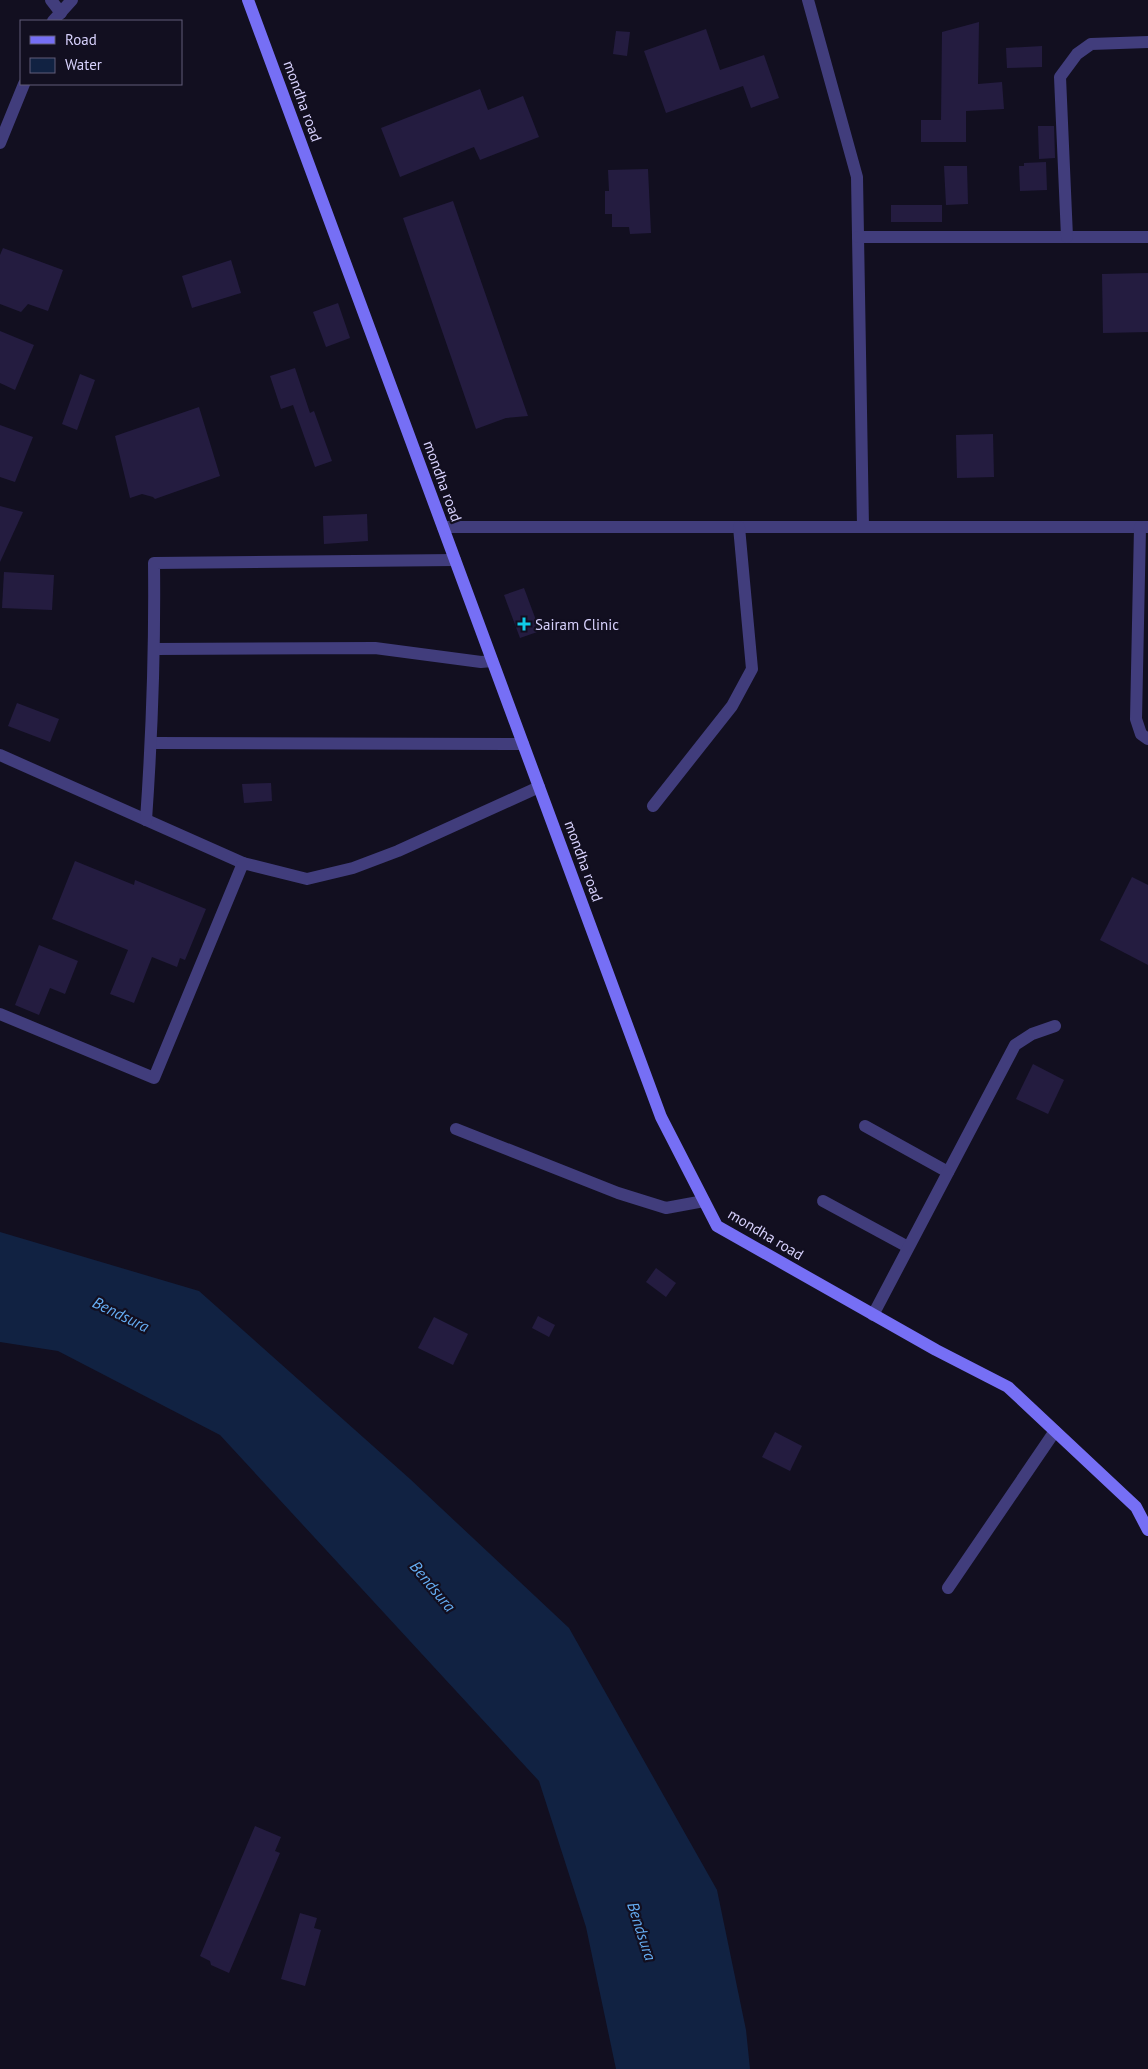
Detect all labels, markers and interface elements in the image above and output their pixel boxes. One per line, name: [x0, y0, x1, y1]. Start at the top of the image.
legend: [20, 20, 182, 85]
text: Road: [65, 30, 97, 49]
text: Water: [65, 55, 102, 74]
street label: mondha road: [280, 58, 326, 144]
street label: mondha road: [420, 438, 466, 524]
place label: Sairam Clinic: [535, 615, 619, 634]
marker: Sairam Clinic: [517, 617, 531, 631]
street label: mondha road: [561, 818, 607, 904]
street label: mondha road: [725, 1204, 807, 1264]
water label: Bendsura: [89, 1292, 153, 1336]
water label: Bendsura: [406, 1556, 460, 1616]
water label: Bendsura: [623, 1899, 661, 1963]

